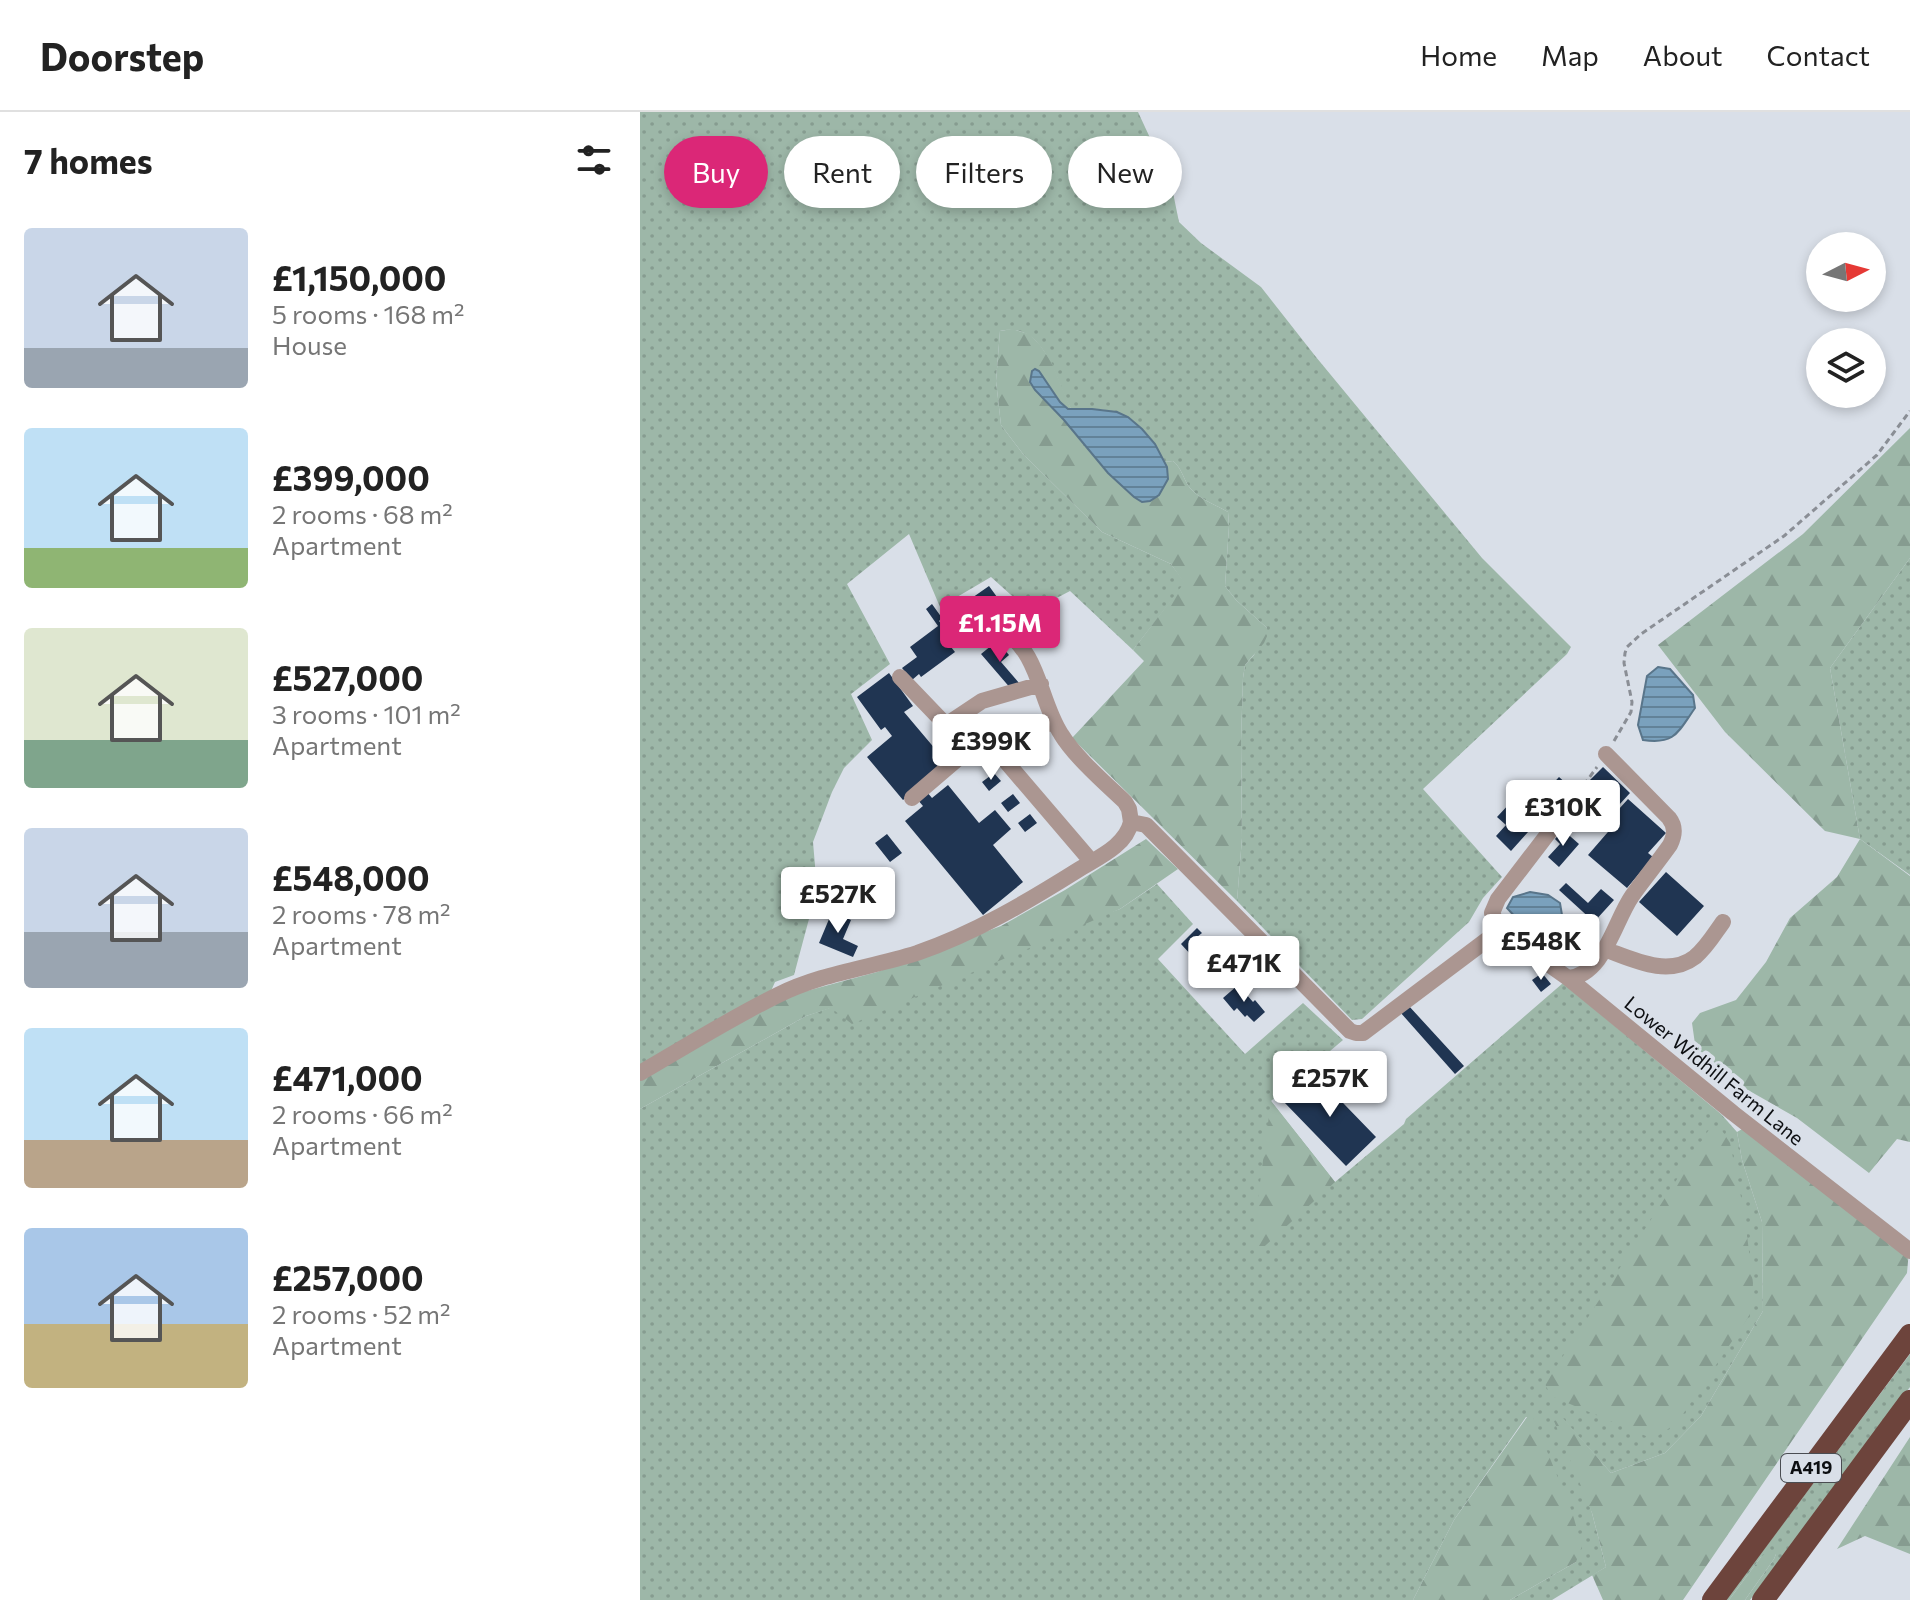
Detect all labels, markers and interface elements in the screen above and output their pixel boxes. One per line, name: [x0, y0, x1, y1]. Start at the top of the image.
text: Doorstep: [40, 32, 204, 79]
text: Home: [1420, 38, 1497, 72]
text: Map: [1541, 38, 1599, 72]
text: About: [1643, 38, 1723, 72]
text: Contact: [1767, 38, 1870, 72]
chip: Buy: [664, 136, 768, 208]
chip: Rent: [784, 136, 900, 208]
chip: Filters: [916, 136, 1052, 208]
chip: New: [1068, 136, 1182, 208]
icon: filters: [572, 138, 616, 182]
text: 7 homes: [24, 139, 153, 181]
north arrow: [1806, 232, 1886, 312]
map controls: [1806, 232, 1886, 408]
text: £1,150,000: [272, 256, 446, 298]
icon: home: [88, 260, 184, 356]
text: 5 rooms · 168 m²: [272, 298, 464, 329]
button: layers: [1806, 328, 1886, 408]
text: House: [272, 329, 347, 360]
text: £399,000: [272, 456, 430, 498]
icon: home: [88, 460, 184, 556]
text: 2 rooms · 68 m²: [272, 498, 453, 529]
text: Apartment: [272, 529, 402, 560]
pin: £1.15M: [935, 596, 1065, 664]
text: £1.15M: [958, 606, 1042, 637]
text: £527,000: [272, 656, 423, 698]
icon: home: [88, 660, 184, 756]
text: 3 rooms · 101 m²: [272, 698, 461, 729]
pin: £399K: [935, 714, 1047, 782]
text: £399K: [950, 724, 1032, 755]
text: Apartment: [272, 729, 402, 760]
pin: £310K: [1507, 780, 1619, 848]
text: £310K: [1524, 790, 1602, 821]
text: £548,000: [272, 856, 430, 898]
icon: home: [88, 860, 184, 956]
pin: £527K: [782, 867, 894, 935]
text: £527K: [799, 877, 877, 908]
text: 2 rooms · 78 m²: [272, 898, 451, 929]
pin: £548K: [1485, 914, 1597, 982]
text: £548K: [1500, 924, 1582, 955]
text: Apartment: [272, 929, 402, 960]
pin: £471K: [1188, 936, 1300, 1004]
text: £471K: [1206, 946, 1282, 977]
street label: Lower Widhill Farm Lane: [1620, 991, 1809, 1150]
pin: £257K: [1274, 1051, 1386, 1119]
text: £471,000: [272, 1056, 423, 1098]
icon: home: [88, 1060, 184, 1156]
text: £257K: [1291, 1061, 1369, 1092]
text: 2 rooms · 66 m²: [272, 1098, 453, 1129]
text: Apartment: [272, 1129, 402, 1160]
text: £257,000: [272, 1256, 424, 1298]
icon: home: [88, 1260, 184, 1356]
text: 2 rooms · 52 m²: [272, 1298, 450, 1329]
text: Apartment: [272, 1329, 402, 1360]
road number: A419: [1781, 1454, 1841, 1482]

